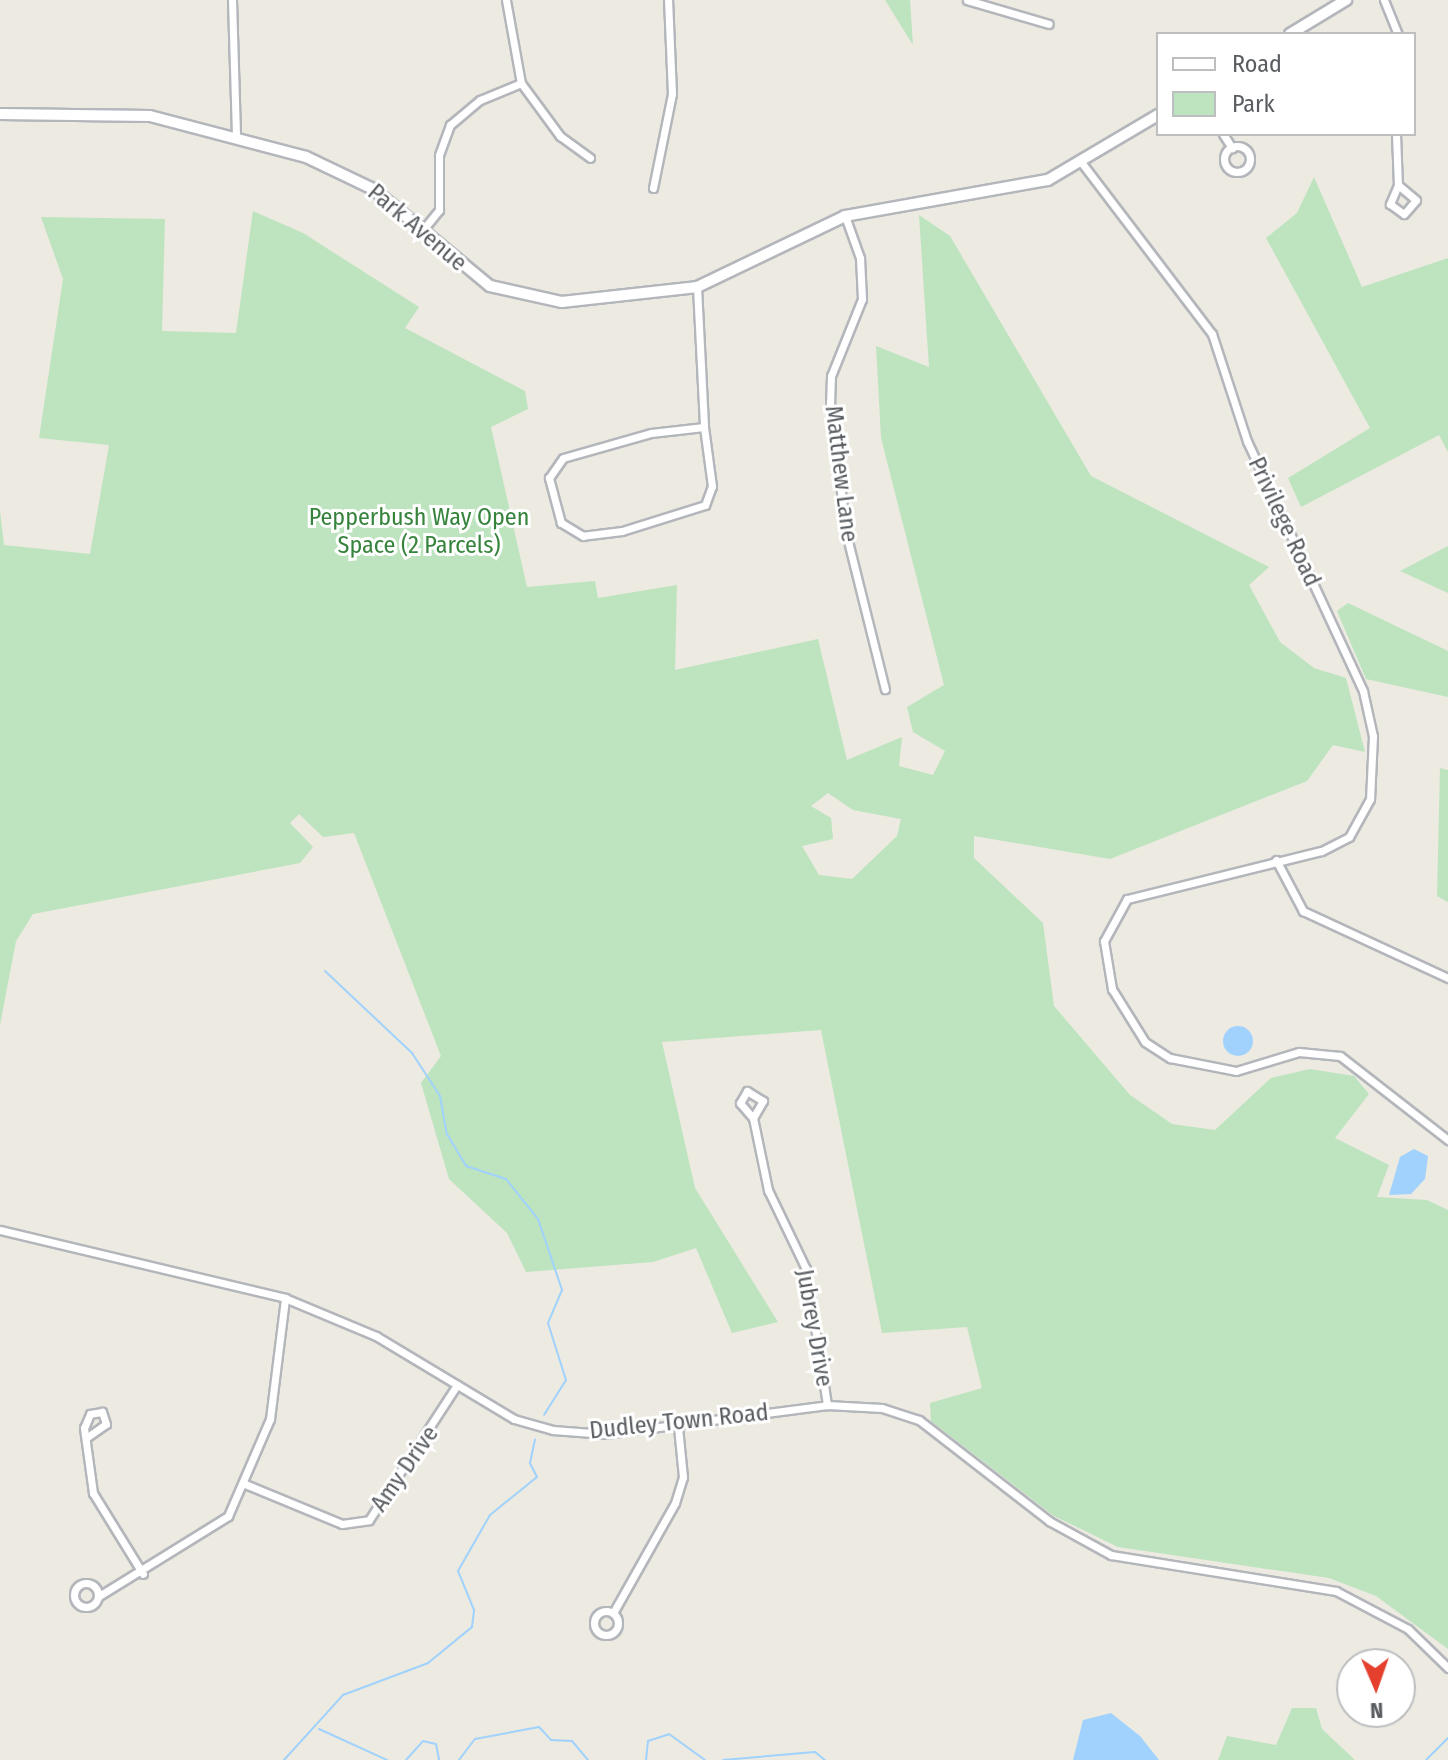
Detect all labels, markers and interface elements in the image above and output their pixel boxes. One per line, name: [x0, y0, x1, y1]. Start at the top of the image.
legend: [1156, 32, 1416, 136]
text: Road: [1232, 50, 1282, 78]
text: Park: [1232, 90, 1275, 118]
street label: Park Avenue: [362, 178, 472, 278]
street label: Matthew Lane: [818, 404, 864, 544]
street label: Privilege Road: [1241, 453, 1327, 591]
park label: Pepperbush Way Open Space (2 Parcels): [309, 504, 529, 560]
street label: Jubrey Drive: [790, 1267, 838, 1389]
street label: Dudley Town Road: [588, 1398, 770, 1446]
street label: Amy Drive: [365, 1421, 445, 1517]
north arrow: [1336, 1648, 1416, 1728]
text: N: [1370, 1697, 1384, 1724]

